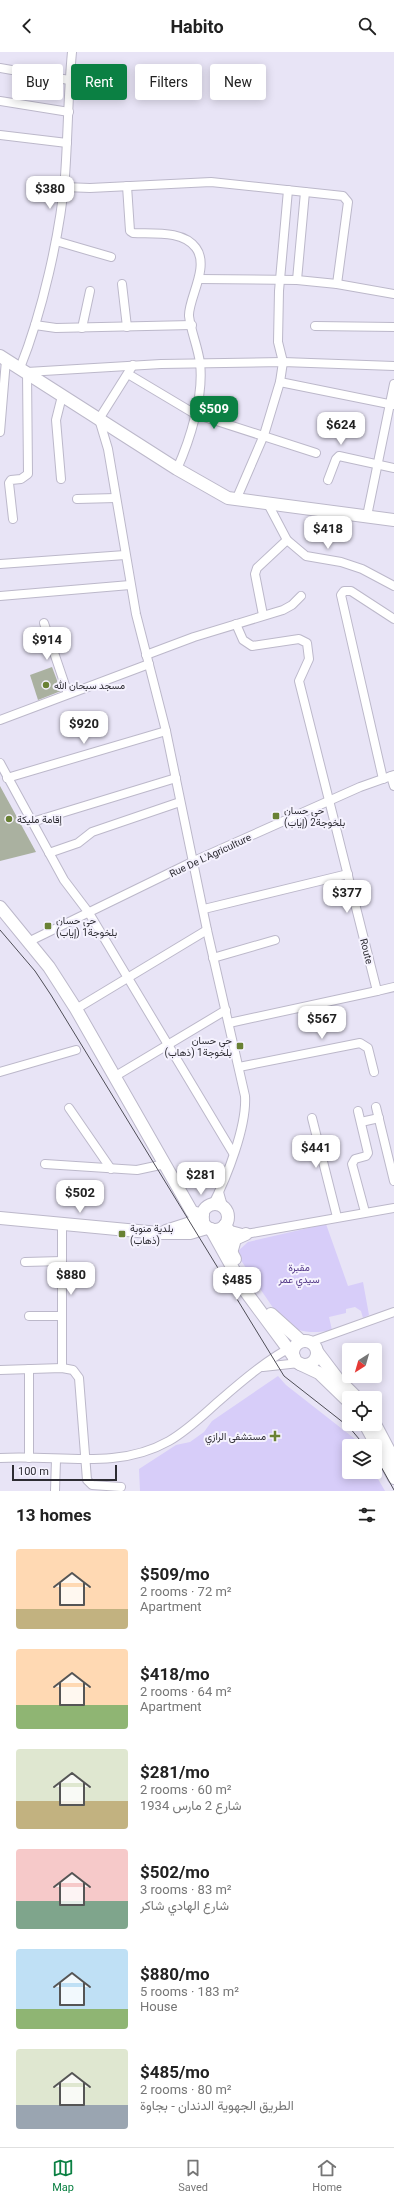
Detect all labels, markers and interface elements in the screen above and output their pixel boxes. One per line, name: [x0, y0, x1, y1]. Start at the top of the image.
icon: back: [16, 15, 38, 37]
icon: search: [356, 15, 378, 37]
text: Habito: [170, 16, 224, 37]
chip: Buy: [12, 64, 63, 100]
chip: Rent: [71, 64, 127, 100]
chip: Filters: [135, 64, 202, 100]
chip: New: [210, 64, 266, 100]
pin: $380: [26, 176, 74, 210]
text: $380: [35, 181, 65, 196]
pin: $509: [190, 396, 238, 430]
text: $509: [199, 401, 229, 416]
pin: $624: [317, 412, 365, 446]
text: $624: [326, 417, 356, 432]
pin: $418: [304, 516, 352, 550]
text: $418: [313, 521, 343, 536]
pin: $914: [23, 627, 71, 661]
text: $914: [32, 632, 62, 647]
marker: مسجد سبحان الله: [41, 680, 51, 690]
place label: مسجد سبحان الله: [54, 680, 125, 692]
pin: $920: [60, 711, 108, 745]
text: $920: [69, 716, 99, 731]
place label: حي حسان بلخوجة2 (إياب): [284, 805, 345, 829]
marker: حي حسان بلخوجة2 (إياب): [271, 811, 281, 821]
marker: إقامة مليكة: [4, 814, 14, 824]
place label: إقامة مليكة: [17, 814, 63, 826]
street label: Rue De L'Agriculture: [168, 832, 253, 879]
pin: $377: [323, 880, 371, 914]
text: $377: [332, 885, 362, 900]
place label: حي حسان بلخوجة1 (إياب): [56, 915, 117, 939]
marker: حي حسان بلخوجة1 (إياب): [43, 921, 53, 931]
street label: Route: [358, 937, 375, 965]
pin: $567: [298, 1006, 346, 1040]
text: $567: [307, 1011, 337, 1026]
place label: حي حسان بلخوجة1 (ذهاب): [165, 1035, 232, 1059]
marker: حي حسان بلخوجة1 (ذهاب): [235, 1041, 245, 1051]
pin: $441: [292, 1135, 340, 1169]
text: $441: [301, 1140, 331, 1155]
pin: $281: [177, 1162, 225, 1196]
text: $281: [186, 1167, 216, 1182]
pin: $502: [56, 1180, 104, 1214]
text: $502: [65, 1185, 95, 1200]
place label: بلدية منوبة (ذهاب): [130, 1223, 174, 1247]
marker: بلدية منوبة (ذهاب): [117, 1229, 127, 1239]
pin: $880: [47, 1262, 95, 1296]
park label: مقبرة سيدي عمر: [277, 1262, 320, 1288]
text: $880: [56, 1267, 86, 1282]
pin: $485: [213, 1267, 261, 1301]
text: $485: [222, 1272, 252, 1287]
north arrow: [342, 1343, 382, 1383]
map controls: [342, 1343, 382, 1479]
button: locate: [342, 1391, 382, 1431]
marker: مستشفى الرازي: [269, 1430, 281, 1442]
place label: مستشفى الرازي: [205, 1431, 266, 1445]
button: layers: [342, 1439, 382, 1479]
scale bar: [12, 1463, 117, 1482]
text: 100 m: [18, 1465, 49, 1478]
icon: filters: [356, 1504, 378, 1526]
text: 13 homes: [16, 1505, 92, 1525]
text: $509/mo: [140, 1564, 210, 1584]
icon: home: [48, 1565, 96, 1613]
text: 2 rooms · 72 m²: [140, 1584, 232, 1599]
text: Apartment: [140, 1599, 202, 1614]
text: $418/mo: [140, 1664, 210, 1684]
icon: home: [48, 1665, 96, 1713]
text: 2 rooms · 64 m²: [140, 1684, 232, 1699]
text: Apartment: [140, 1699, 202, 1714]
text: $281/mo: [140, 1762, 210, 1782]
icon: home: [48, 1765, 96, 1813]
text: 2 rooms · 60 m²: [140, 1782, 232, 1797]
text: شارع 2 مارس 1934: [140, 1798, 242, 1813]
text: $502/mo: [140, 1862, 210, 1882]
icon: home: [48, 1865, 96, 1913]
text: 3 rooms · 83 m²: [140, 1882, 232, 1897]
text: شارع الهادي شاكر: [140, 1898, 229, 1913]
text: $880/mo: [140, 1964, 210, 1984]
icon: home: [48, 1965, 96, 2013]
text: 5 rooms · 183 m²: [140, 1984, 239, 1999]
text: House: [140, 1999, 177, 2014]
text: $485/mo: [140, 2062, 210, 2082]
icon: home: [48, 2065, 96, 2113]
text: 2 rooms · 80 m²: [140, 2082, 232, 2097]
text: الطريق الجهوية الدندان - بجاوة: [140, 2098, 294, 2113]
tab: Map: [52, 2157, 74, 2194]
tab: Saved: [178, 2157, 208, 2194]
tab: Home: [312, 2157, 342, 2194]

